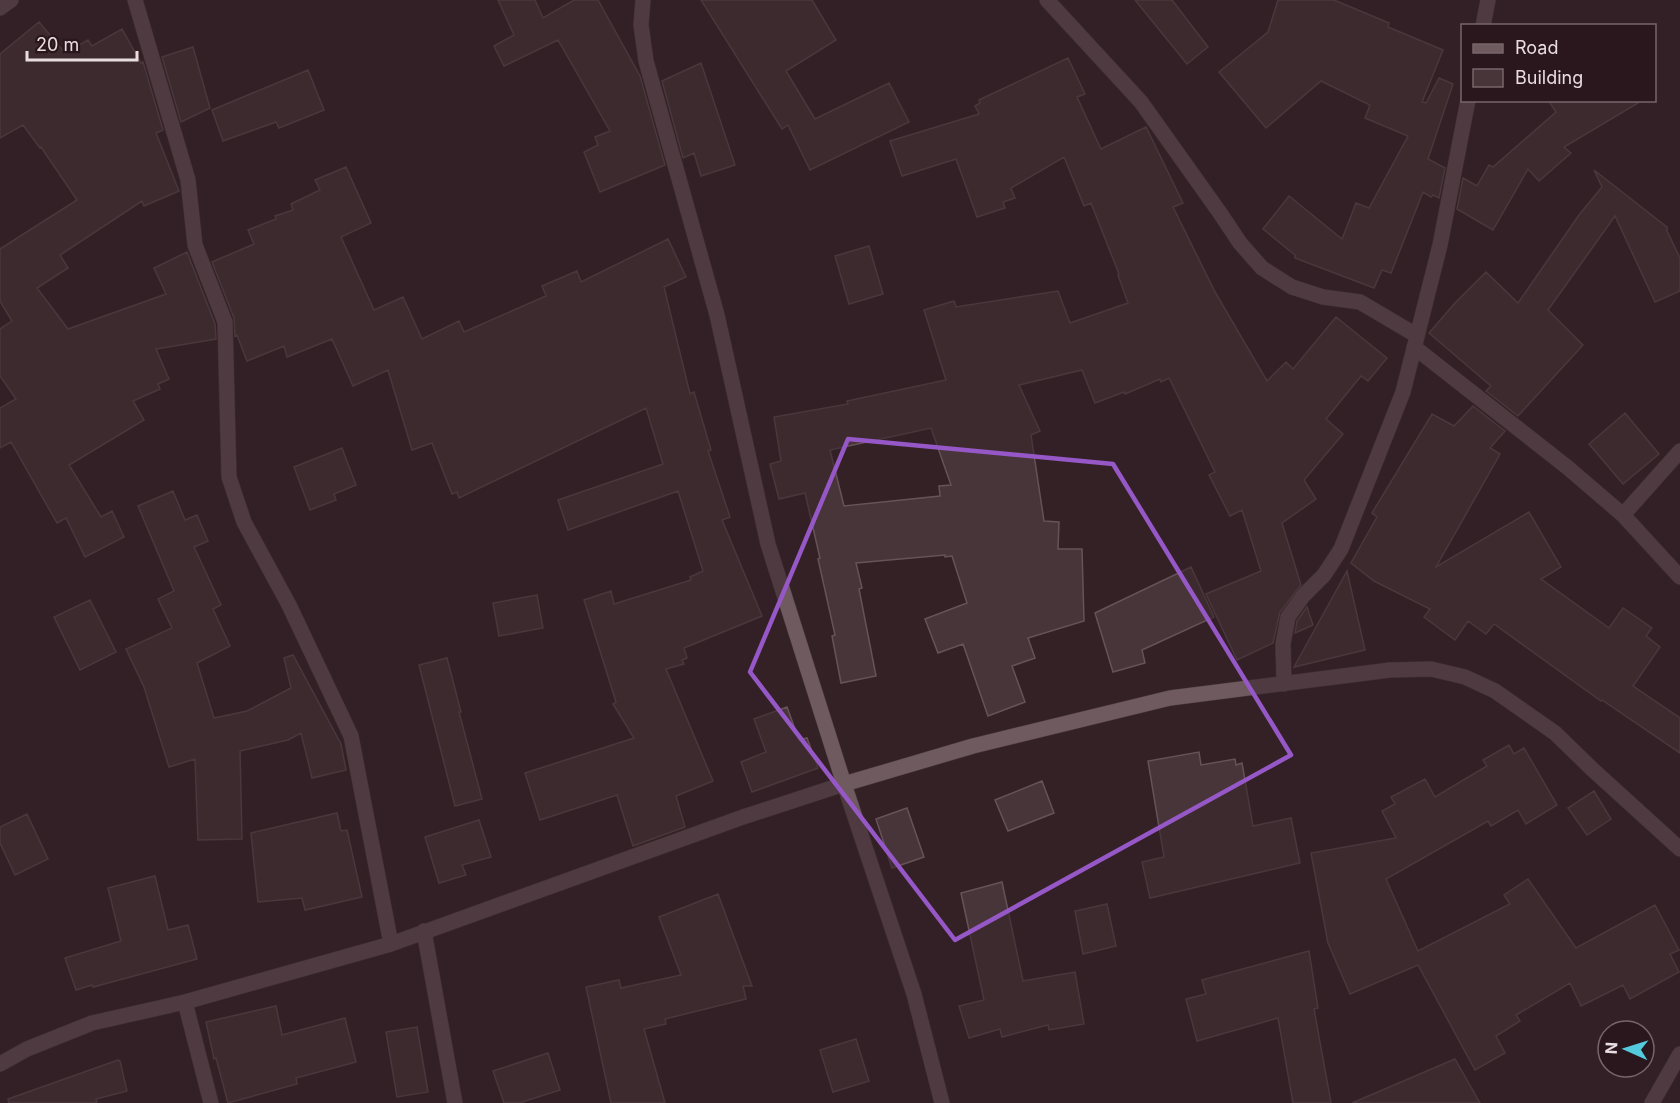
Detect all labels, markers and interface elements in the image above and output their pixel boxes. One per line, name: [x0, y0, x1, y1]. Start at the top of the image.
scale bar: [27, 24, 136, 62]
legend: [1461, 24, 1656, 102]
text: 20 m: [36, 34, 79, 55]
text: Road: [1515, 37, 1558, 58]
text: Building: [1515, 67, 1583, 88]
north arrow: [1596, 1019, 1656, 1079]
text: N: [1601, 1042, 1621, 1055]

